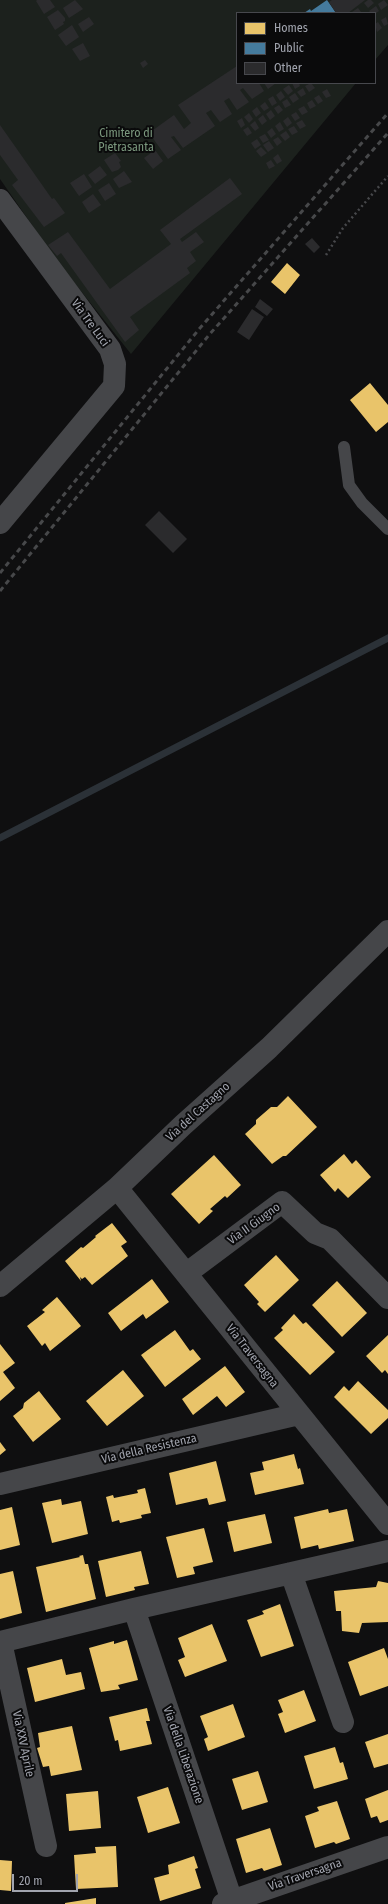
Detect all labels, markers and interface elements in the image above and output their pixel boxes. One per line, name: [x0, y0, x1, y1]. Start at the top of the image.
legend: [236, 12, 376, 84]
text: Homes: [274, 21, 308, 35]
text: Public: [274, 41, 304, 55]
text: Other: [274, 61, 302, 75]
park label: Cimitero di Pietrasanta: [98, 127, 154, 155]
street label: Via Tre Luci: [68, 296, 112, 350]
street label: Via del Castagno: [163, 1080, 233, 1144]
street label: Via II Giugno: [225, 1200, 283, 1248]
street label: Via Traversagna: [223, 1321, 281, 1391]
street label: Via della Resistenza: [100, 1431, 198, 1467]
street label: Via della Liberazione: [160, 1705, 206, 1805]
street label: Via XXV Aprile: [9, 1710, 37, 1778]
street label: Via Traversagna: [267, 1856, 343, 1894]
scale bar: [14, 1866, 80, 1892]
text: 20 m: [19, 1874, 43, 1888]

